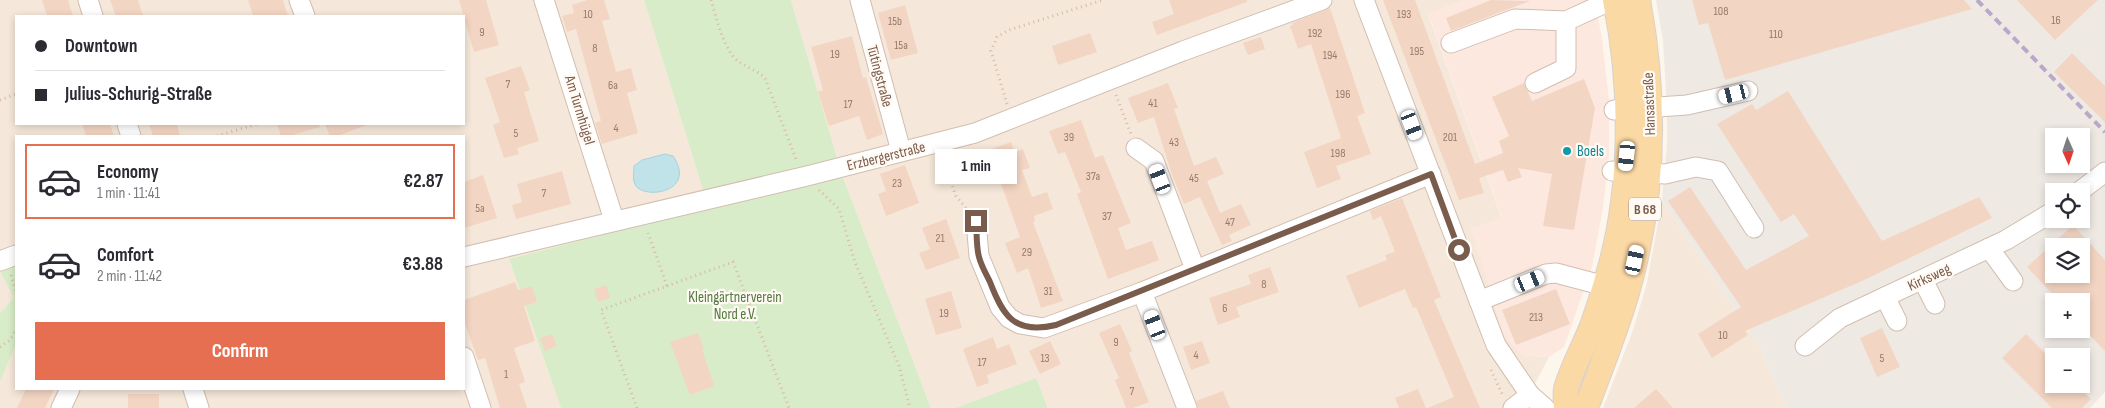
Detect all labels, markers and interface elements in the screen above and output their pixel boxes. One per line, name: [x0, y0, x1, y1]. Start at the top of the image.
house number: 108: [1714, 4, 1728, 19]
house number: 10: [583, 7, 593, 22]
house number: 193: [1397, 7, 1411, 22]
house number: 16: [2051, 13, 2061, 28]
house number: 15b: [888, 14, 902, 29]
house number: 9: [479, 25, 485, 40]
house number: 192: [1308, 26, 1322, 41]
house number: 110: [1769, 27, 1783, 42]
text: Downtown: [65, 35, 137, 58]
house number: 15a: [894, 38, 908, 53]
house number: 8: [592, 41, 598, 56]
street label: Tütingstraße: [862, 43, 897, 109]
house number: 195: [1410, 44, 1424, 59]
house number: 19: [830, 47, 840, 62]
house number: 194: [1323, 48, 1337, 63]
street label: Am Turmhügel: [560, 72, 599, 147]
street label: Hansastraße: [1639, 72, 1660, 136]
house number: 7: [506, 77, 511, 92]
house number: 6a: [608, 78, 618, 93]
text: Julius-Schurig-Straße: [65, 83, 212, 106]
car: [1717, 83, 1750, 105]
house number: 196: [1336, 87, 1350, 102]
house number: 41: [1148, 96, 1158, 111]
house number: 17: [844, 97, 853, 112]
car: [1399, 108, 1424, 142]
house number: 4: [613, 121, 619, 136]
house number: 5: [514, 126, 519, 141]
north arrow: [2045, 128, 2090, 172]
map controls: [2045, 128, 2090, 393]
house number: 39: [1064, 130, 1074, 145]
house number: 201: [1443, 130, 1458, 145]
house number: 43: [1169, 135, 1179, 150]
street label: Erzbergerstraße: [845, 138, 927, 175]
car: [1617, 140, 1636, 172]
place label: Boels: [1577, 142, 1604, 161]
marker: Boels: [1561, 145, 1573, 157]
house number: 198: [1331, 146, 1345, 161]
callout: 1 min: [935, 148, 1017, 184]
text: 1 min: [961, 157, 991, 176]
icon: car: [37, 159, 82, 204]
text: Economy: [97, 161, 159, 184]
car: [1147, 162, 1172, 196]
house number: 37a: [1086, 169, 1101, 184]
text: €2.87: [403, 170, 443, 193]
house number: 45: [1189, 171, 1199, 186]
house number: 23: [892, 176, 902, 191]
button: locate: [2045, 183, 2090, 228]
text: 1 min · 11:41: [97, 184, 160, 203]
house number: 7: [542, 186, 547, 201]
road number: B 68: [1629, 198, 1661, 220]
house number: 5a: [475, 201, 485, 216]
house number: 37: [1102, 209, 1112, 224]
route end: [965, 210, 987, 232]
house number: 47: [1225, 215, 1235, 230]
house number: 21: [935, 231, 945, 246]
button: layers: [2045, 238, 2090, 283]
route start: [1448, 239, 1470, 261]
icon: car: [37, 242, 82, 287]
text: Comfort: [97, 244, 154, 267]
car: [1624, 244, 1645, 276]
house number: 29: [1022, 245, 1032, 260]
text: €3.88: [402, 253, 443, 276]
street label: Kirksweg: [1905, 259, 1954, 296]
text: 2 min · 11:42: [97, 267, 162, 286]
car: [1513, 268, 1546, 294]
house number: 8: [1261, 277, 1267, 292]
house number: 31: [1043, 284, 1053, 299]
park label: Kleingärtnerverein Nord e.V.: [688, 288, 782, 324]
button: +: [2045, 293, 2090, 338]
house number: 6: [1222, 301, 1228, 316]
house number: 19: [939, 306, 949, 321]
car: [1142, 308, 1167, 342]
house number: 213: [1529, 310, 1543, 325]
button: Confirm: [35, 322, 445, 380]
house number: 10: [1718, 328, 1728, 343]
house number: 9: [1113, 335, 1119, 350]
house number: 4: [1193, 348, 1199, 363]
button: −: [2045, 348, 2090, 393]
house number: 13: [1040, 351, 1050, 366]
house number: 5: [1880, 351, 1885, 366]
house number: 17: [978, 355, 987, 370]
house number: 1: [504, 367, 509, 382]
house number: 7: [1130, 384, 1135, 399]

